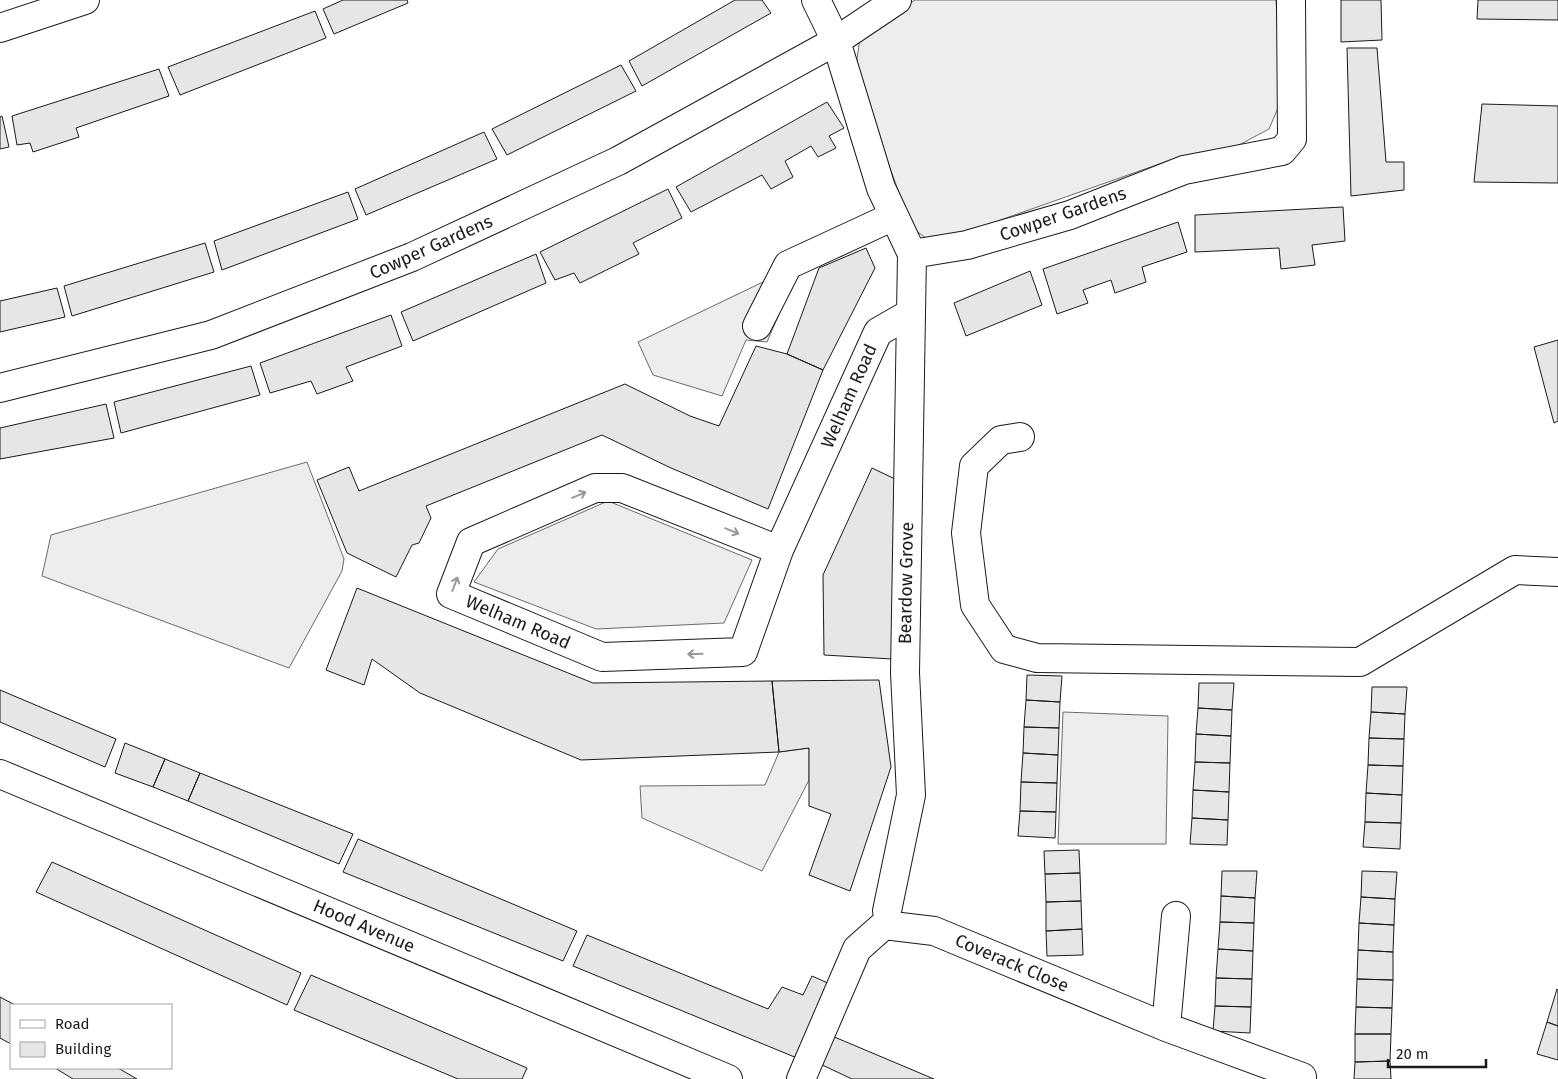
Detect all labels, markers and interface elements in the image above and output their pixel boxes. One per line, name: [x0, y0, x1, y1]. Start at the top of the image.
street label: Cowper Gardens: [997, 182, 1129, 246]
street label: Cowper Gardens: [366, 210, 496, 284]
street label: Welham Road: [816, 340, 882, 452]
one-way arrow: [571, 490, 586, 500]
street label: Beardow Grove: [894, 522, 918, 644]
one-way arrow: [724, 527, 739, 537]
one-way arrow: [451, 577, 460, 592]
street label: Welham Road: [462, 590, 574, 654]
one-way arrow: [687, 649, 703, 659]
street label: Hood Avenue: [310, 895, 418, 957]
street label: Coverack Close: [952, 929, 1072, 997]
legend: [10, 1004, 172, 1069]
text: Road: [55, 1015, 90, 1033]
scale bar: [1388, 1036, 1486, 1068]
text: Building: [55, 1040, 111, 1058]
text: 20 m: [1396, 1045, 1429, 1063]

